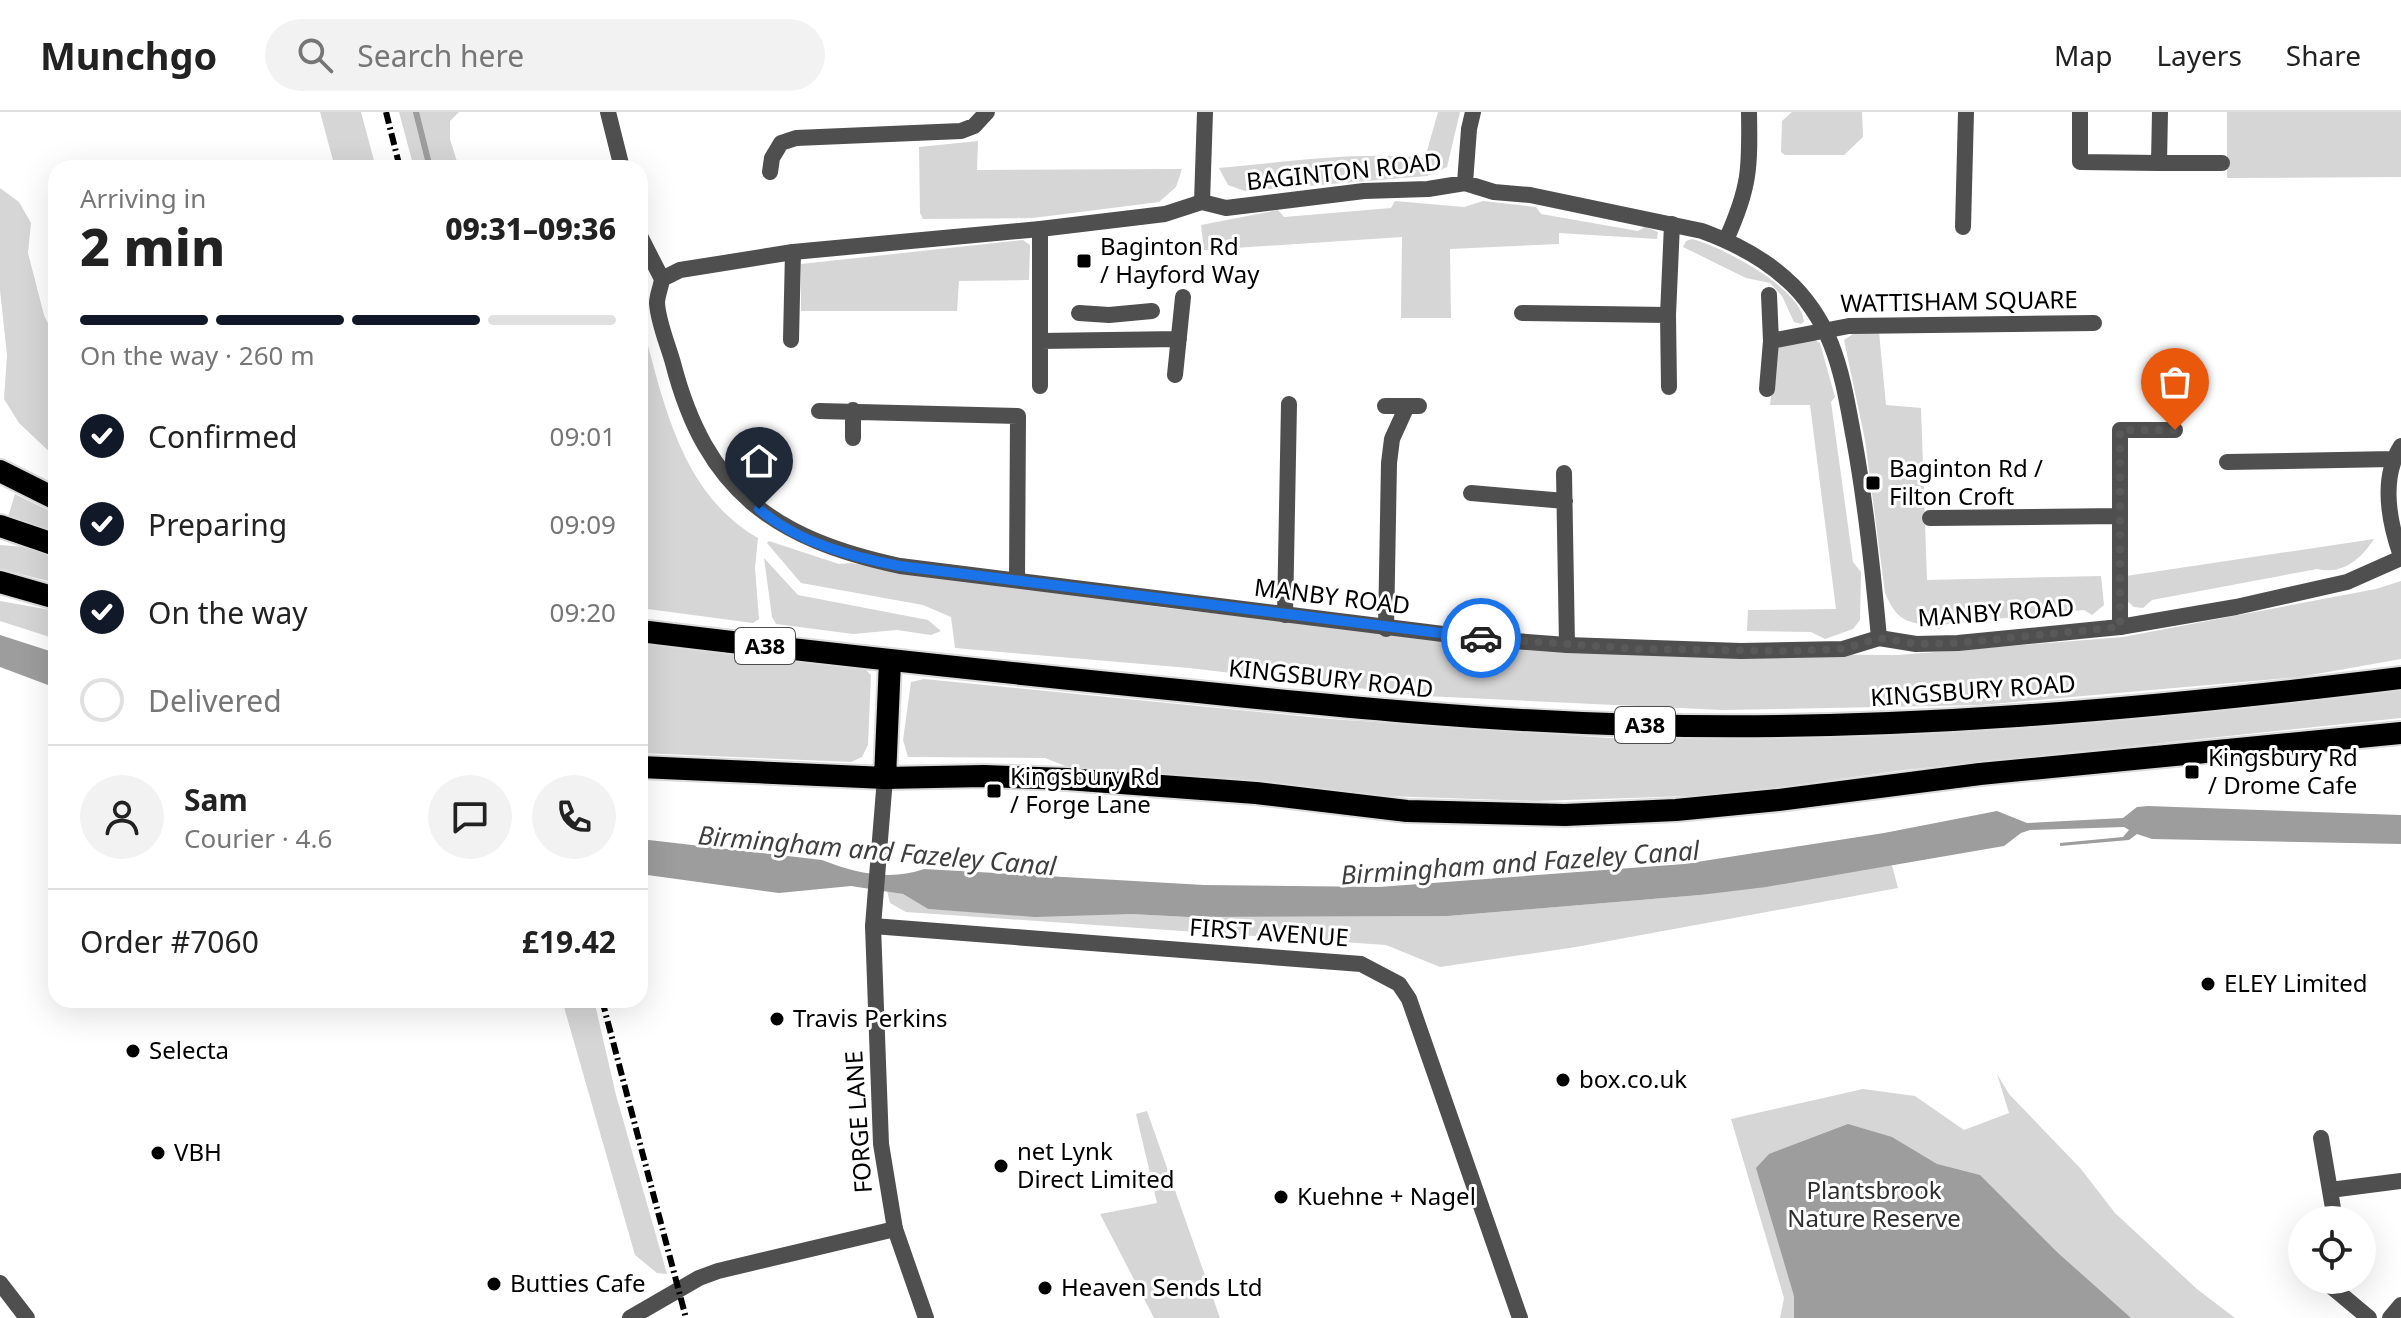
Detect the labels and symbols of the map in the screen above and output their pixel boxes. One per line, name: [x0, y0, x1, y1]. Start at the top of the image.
street label: BAGINTON ROAD: [1244, 144, 1443, 197]
place label: Baginton Rd / Hayford Way: [1100, 229, 1260, 290]
marker: Baginton Rd / Hayford Way: [1075, 252, 1093, 270]
street label: WATTISHAM SQUARE: [1840, 282, 2078, 319]
pin: [2141, 348, 2209, 430]
pin: [725, 427, 793, 509]
place label: Baginton Rd / Filton Croft: [1889, 451, 2043, 512]
marker: Baginton Rd / Filton Croft: [1864, 474, 1882, 492]
street label: MANBY ROAD: [1252, 570, 1412, 621]
street label: MANBY ROAD: [1917, 590, 2075, 633]
courier: [1441, 598, 1521, 678]
road number: A38: [735, 628, 795, 664]
street label: KINGSBURY ROAD: [1227, 650, 1435, 705]
street label: KINGSBURY ROAD: [1869, 666, 2077, 713]
road number: A38: [1615, 707, 1675, 743]
place label: Kingsbury Rd / Drome Cafe: [2208, 740, 2358, 801]
place label: Kingsbury Rd / Forge Lane: [1010, 759, 1160, 820]
marker: Kingsbury Rd / Drome Cafe: [2183, 763, 2201, 781]
marker: Kingsbury Rd / Forge Lane: [985, 782, 1003, 800]
water label: Birmingham and Fazeley Canal: [696, 816, 1059, 884]
water label: Birmingham and Fazeley Canal: [1339, 831, 1702, 892]
street label: FIRST AVENUE: [1188, 909, 1350, 954]
place label: ELEY Limited: [2224, 966, 2367, 999]
marker: ELEY Limited: [2199, 975, 2217, 993]
place label: Travis Perkins: [793, 1001, 947, 1034]
marker: Travis Perkins: [768, 1010, 786, 1028]
place label: Selecta: [149, 1033, 229, 1066]
marker: Selecta: [124, 1042, 142, 1060]
street label: FORGE LANE: [836, 1050, 879, 1194]
place label: box.co.uk: [1579, 1062, 1687, 1095]
marker: box.co.uk: [1554, 1071, 1572, 1089]
place label: net Lynk Direct Limited: [1017, 1134, 1174, 1195]
place label: VBH: [174, 1135, 222, 1168]
marker: VBH: [149, 1144, 167, 1162]
marker: net Lynk Direct Limited: [992, 1157, 1010, 1175]
park label: Plantsbrook Nature Reserve: [1787, 1173, 1961, 1234]
place label: Kuehne + Nagel: [1297, 1179, 1476, 1212]
marker: Kuehne + Nagel: [1272, 1188, 1290, 1206]
place label: Butties Cafe: [510, 1266, 646, 1299]
place label: Heaven Sends Ltd: [1061, 1270, 1263, 1303]
marker: Butties Cafe: [485, 1275, 503, 1293]
marker: Heaven Sends Ltd: [1036, 1279, 1054, 1297]

